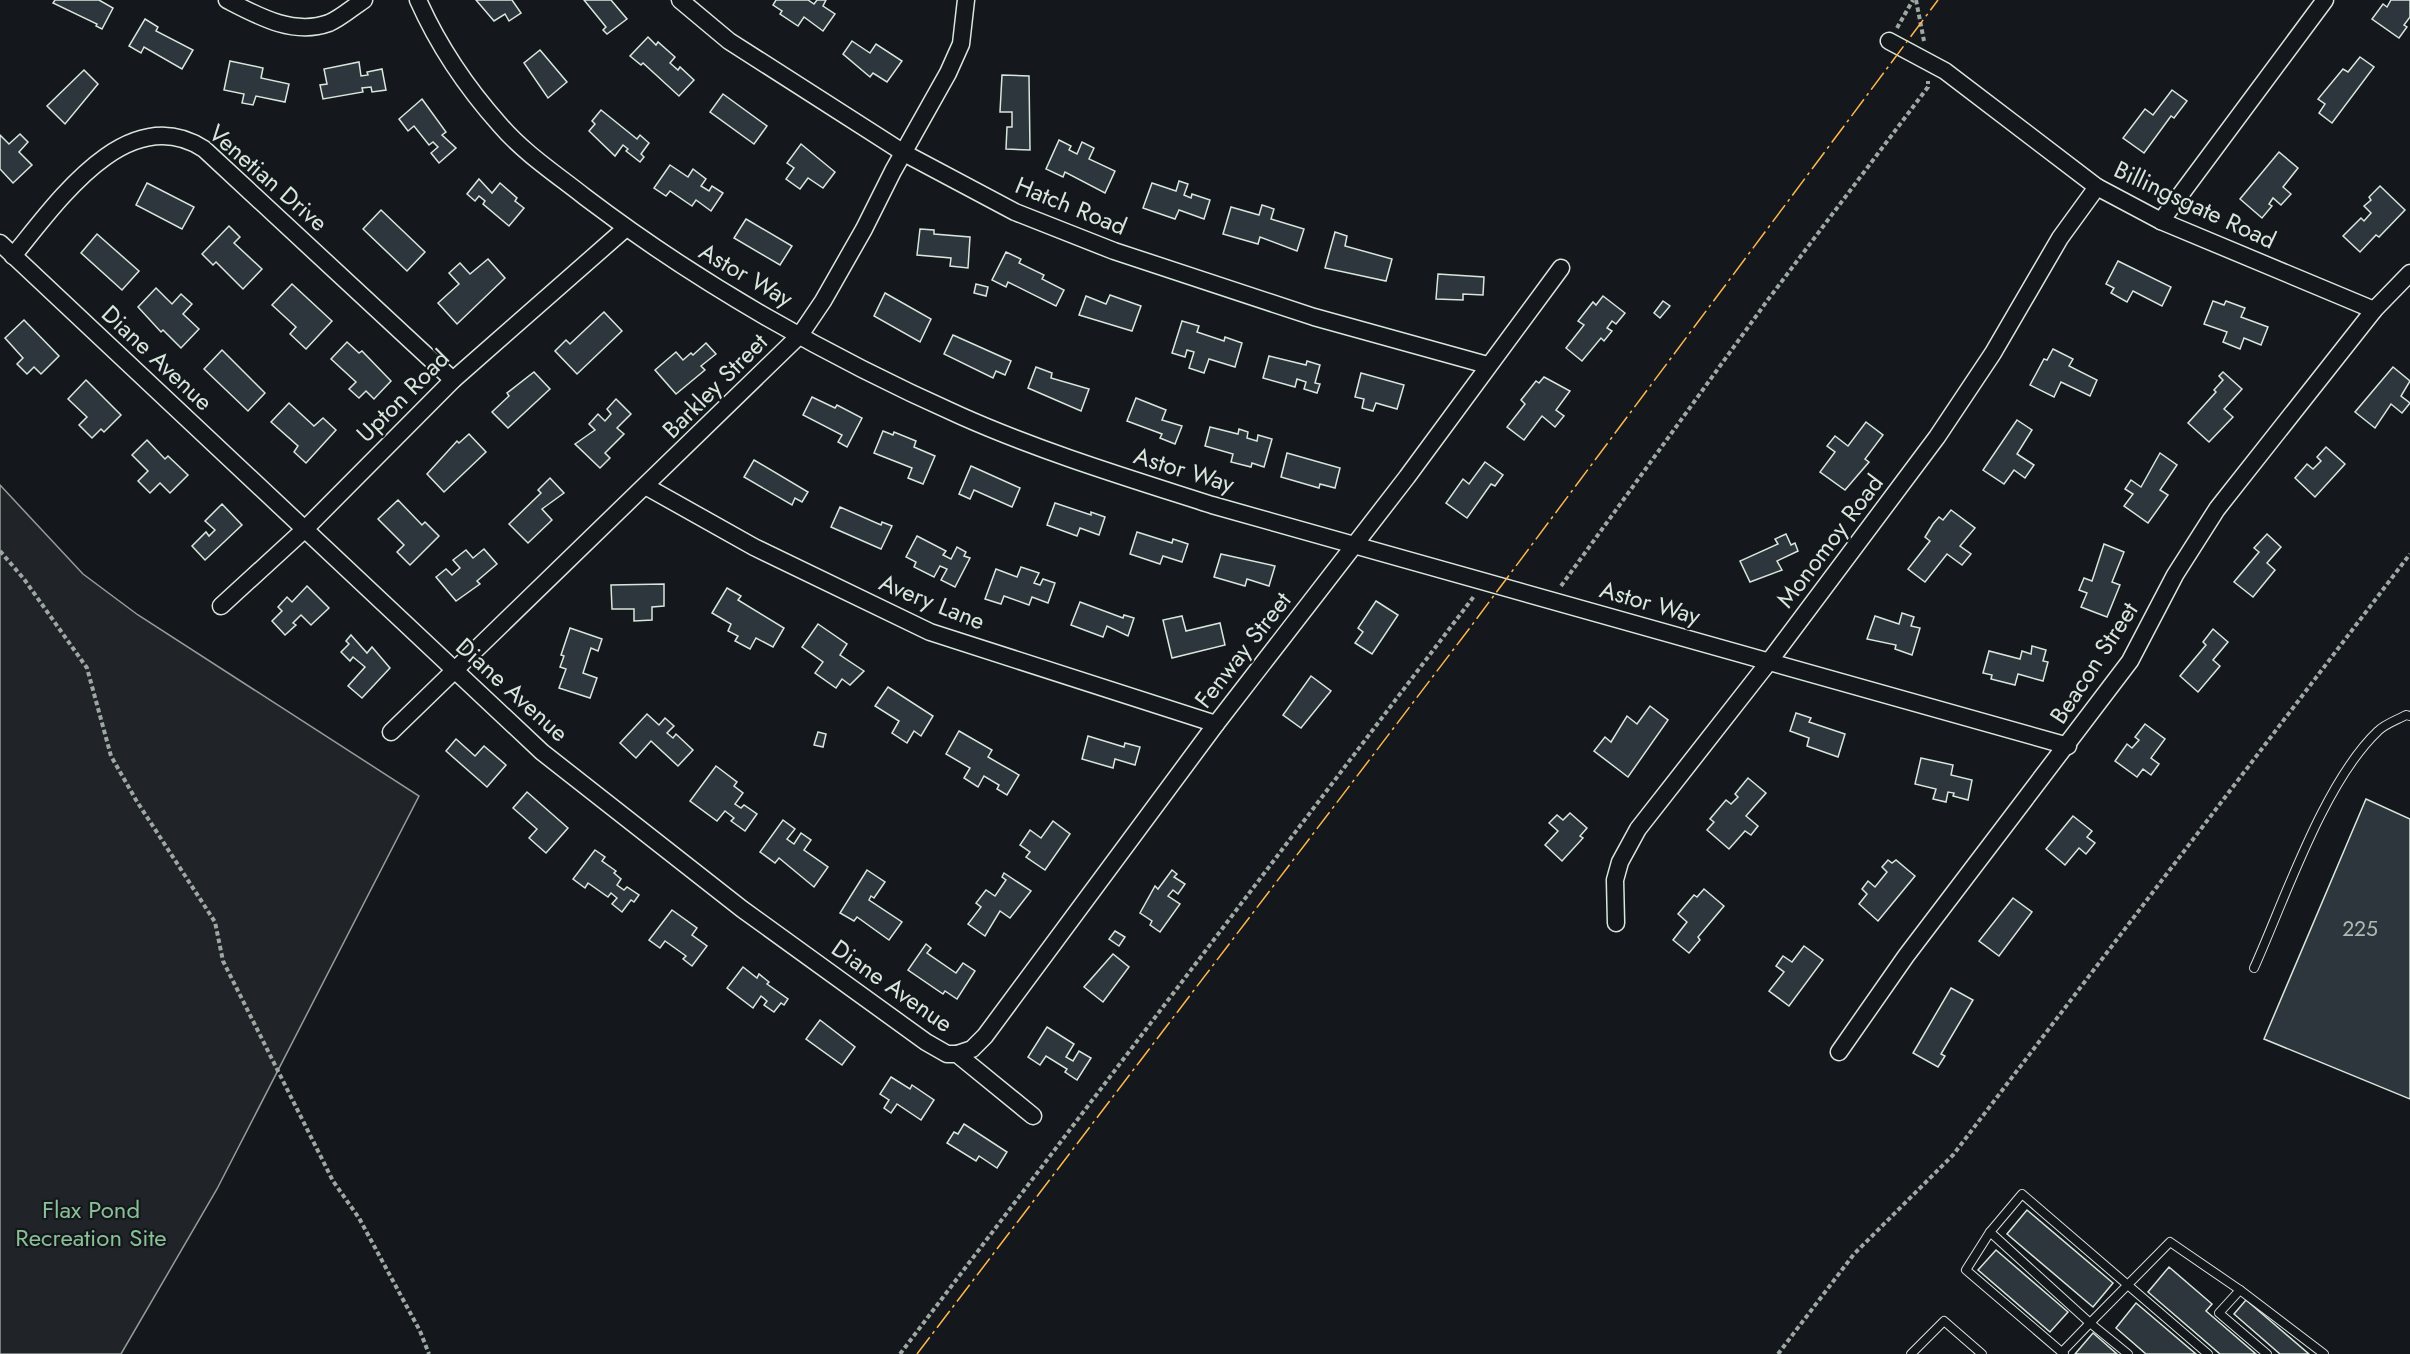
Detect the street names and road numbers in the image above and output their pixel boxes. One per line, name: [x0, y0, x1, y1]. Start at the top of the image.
street label: Venetian Drive: [201, 116, 336, 239]
street label: Billingsgate Road: [2108, 152, 2282, 257]
street label: Hatch Road: [1010, 167, 1132, 244]
street label: Astor Way: [693, 234, 800, 316]
street label: Diane Avenue: [94, 297, 221, 419]
street label: Barkley Street: [654, 325, 775, 446]
street label: Upton Road: [348, 341, 457, 450]
street label: Astor Way: [1130, 438, 1239, 501]
street label: Monomoy Road: [1768, 467, 1891, 615]
street label: Avery Lane: [874, 564, 990, 639]
street label: Astor Way: [1596, 571, 1705, 634]
street label: Fenway Street: [1186, 584, 1299, 715]
street label: Beacon Street: [2041, 595, 2146, 731]
street label: Diane Avenue: [448, 629, 576, 750]
street label: Diane Avenue: [824, 931, 960, 1040]

